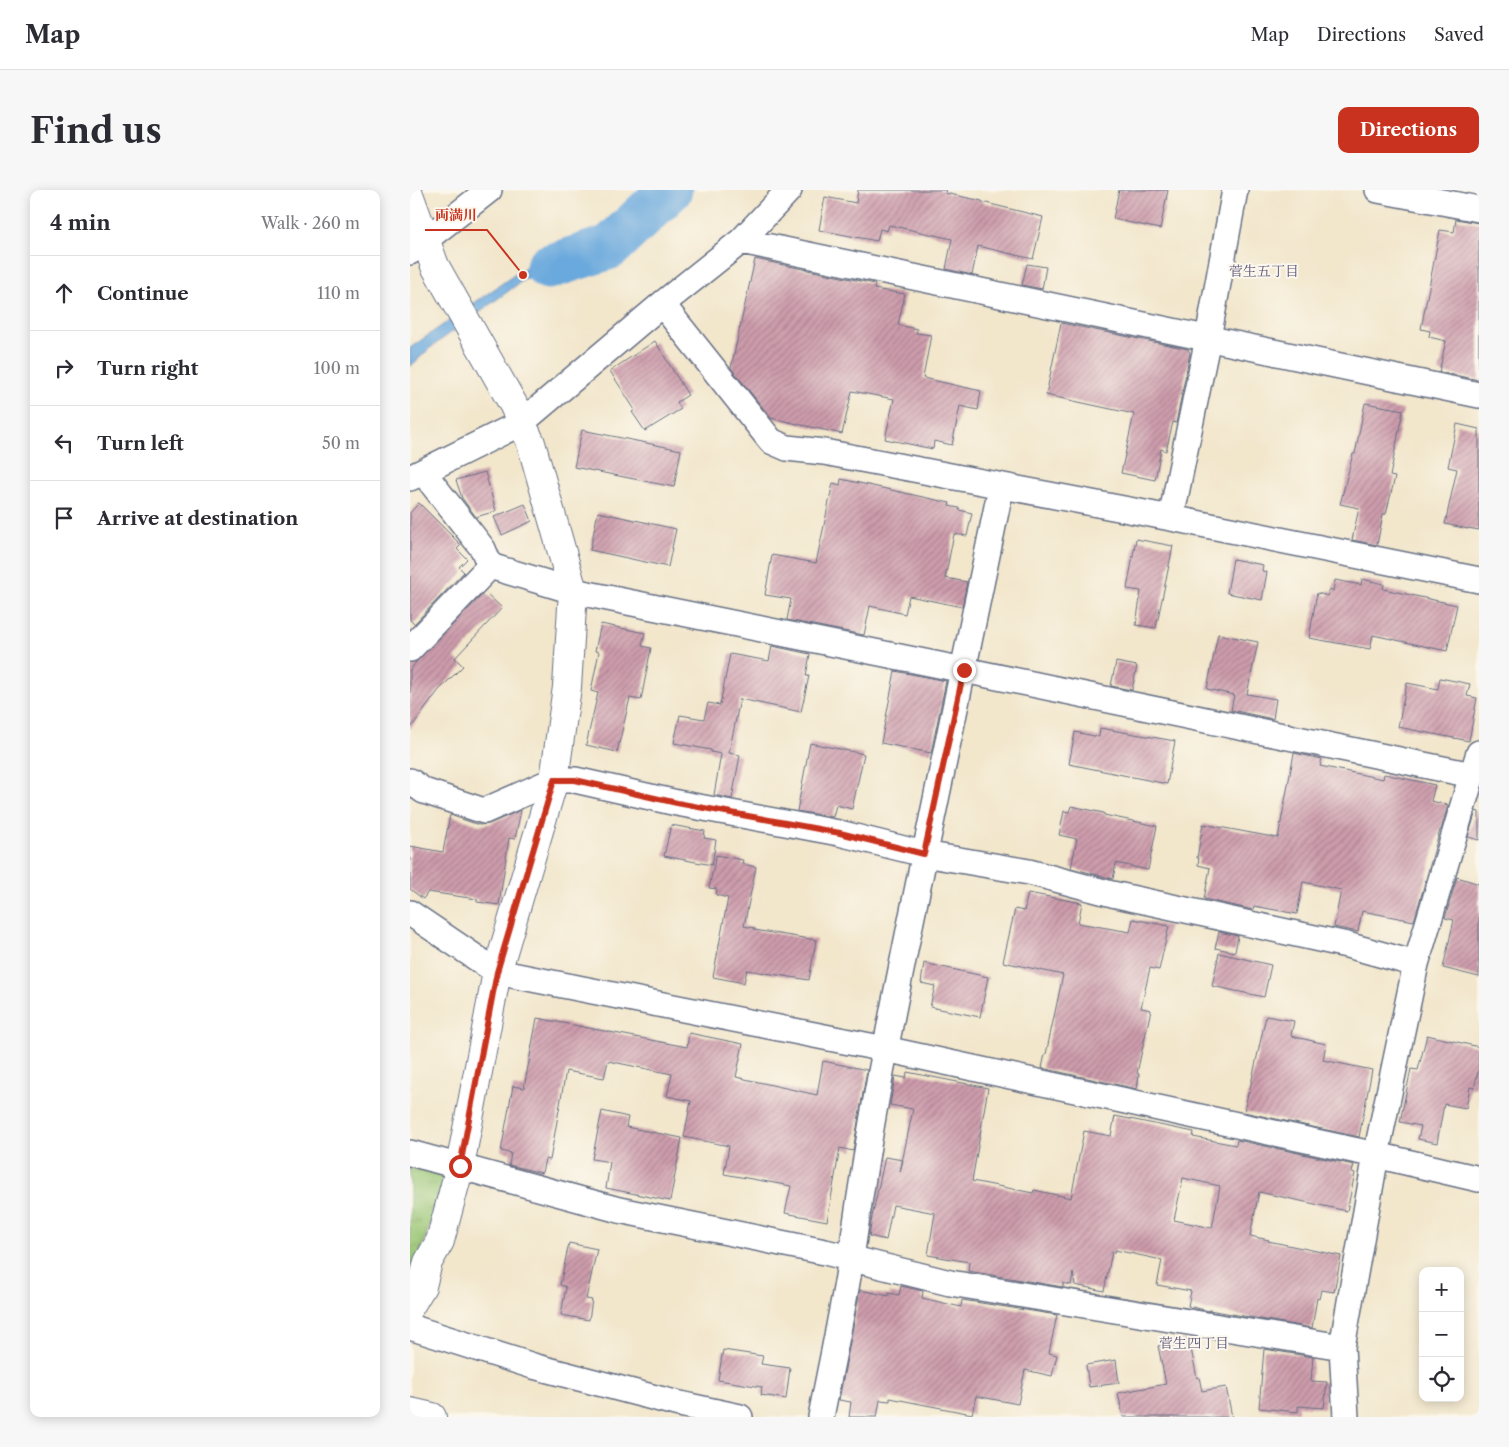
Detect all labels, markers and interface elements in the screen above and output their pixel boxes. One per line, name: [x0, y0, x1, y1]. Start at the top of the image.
text: Map: [25, 20, 80, 49]
text: Map: [1250, 24, 1289, 46]
text: Directions: [1317, 24, 1406, 46]
text: Saved: [1434, 24, 1484, 46]
button: Directions: [1338, 107, 1479, 153]
text: Find us: [30, 109, 162, 152]
callout: 両満川: [425, 201, 487, 230]
text: 両満川: [435, 206, 477, 224]
text: 4 min: [50, 210, 111, 235]
text: Walk · 260 m: [261, 213, 360, 233]
district label: 菅生五丁目: [1229, 262, 1299, 280]
icon: ahead: [50, 279, 78, 307]
text: Continue: [97, 282, 189, 305]
text: 110 m: [317, 283, 360, 303]
icon: right: [50, 354, 78, 382]
text: Turn right: [97, 357, 198, 380]
text: 100 m: [314, 358, 360, 378]
icon: left: [50, 429, 78, 457]
text: Turn left: [97, 432, 184, 455]
text: 50 m: [322, 433, 360, 453]
icon: arrive: [50, 504, 78, 532]
text: Arrive at destination: [97, 507, 298, 530]
route end: [953, 659, 976, 682]
route start: [449, 1155, 472, 1178]
map controls: [1419, 1267, 1464, 1402]
button: +: [1419, 1267, 1464, 1312]
button: −: [1419, 1312, 1464, 1357]
district label: 菅生四丁目: [1159, 1334, 1229, 1352]
button: locate: [1419, 1357, 1464, 1402]

